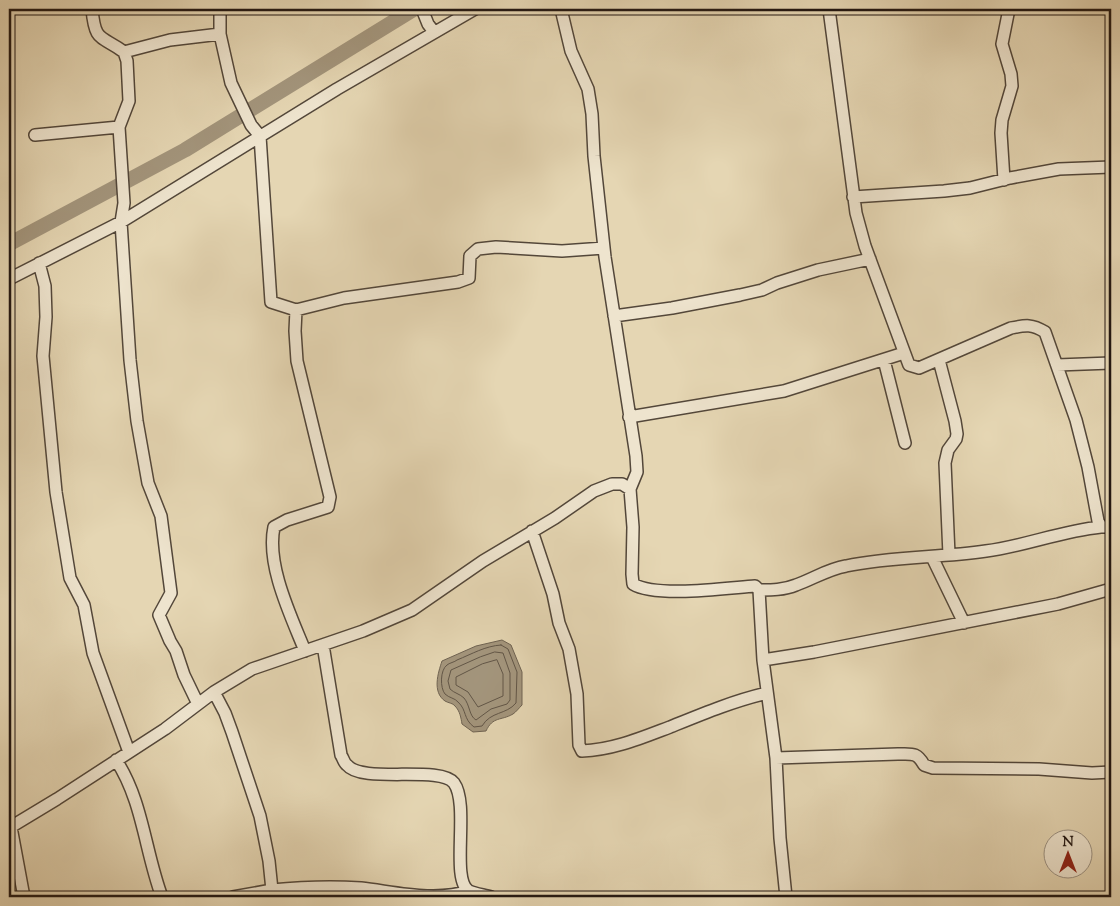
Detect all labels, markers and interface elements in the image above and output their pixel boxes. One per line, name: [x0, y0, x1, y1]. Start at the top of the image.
north arrow: [1042, 828, 1092, 878]
text: N: [1062, 833, 1074, 853]

